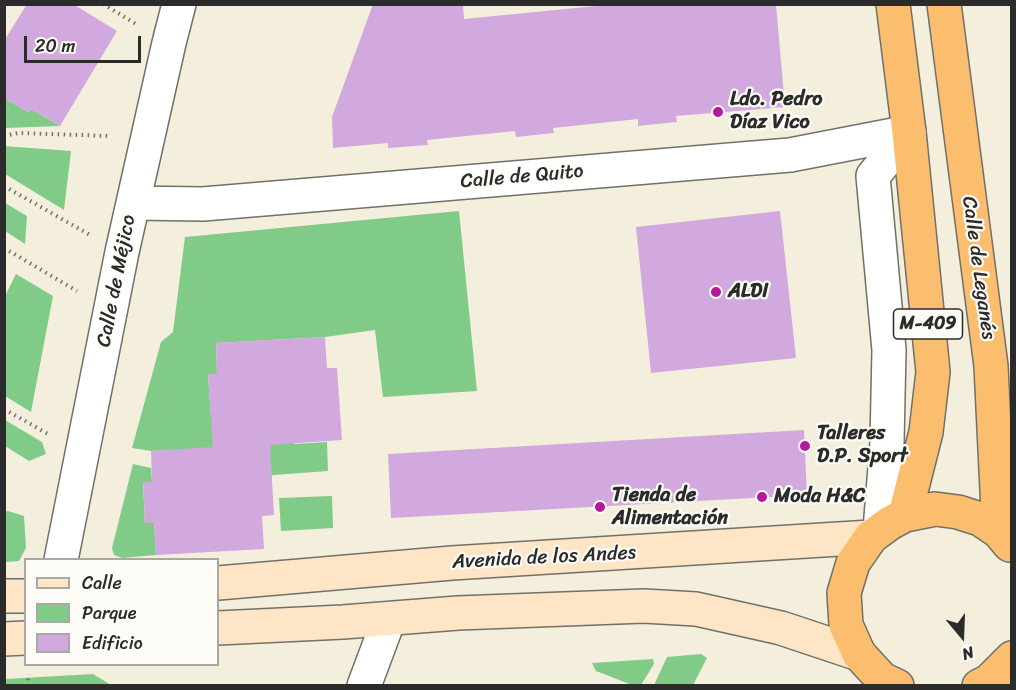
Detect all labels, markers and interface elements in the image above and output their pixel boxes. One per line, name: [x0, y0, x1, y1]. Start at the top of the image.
scale bar: [27, 24, 144, 62]
text: 20 m: [35, 30, 75, 62]
place label: Ldo. Pedro Díaz Vico: [730, 88, 822, 135]
marker: Ldo. Pedro Díaz Vico: [711, 105, 725, 119]
street label: Calle de Quito: [460, 160, 584, 194]
street label: Calle de Leganés: [956, 195, 1000, 341]
street label: Calle de Méjico: [92, 213, 142, 349]
place label: ALDI: [728, 280, 768, 304]
marker: ALDI: [709, 285, 723, 299]
road number: M-409: [894, 309, 962, 339]
place label: Talleres D.P. Sport: [817, 422, 908, 469]
marker: Talleres D.P. Sport: [798, 439, 812, 453]
place label: Tienda de Alimentación: [612, 484, 728, 531]
place label: Moda H&C: [774, 485, 866, 509]
marker: Moda H&C: [755, 490, 769, 504]
marker: Tienda de Alimentación: [593, 500, 607, 514]
street label: Avenida de los Andes: [452, 541, 636, 575]
legend: [24, 558, 219, 666]
text: Calle: [82, 567, 122, 599]
text: Parque: [82, 597, 136, 629]
north arrow: [932, 606, 992, 666]
text: Edificio: [82, 627, 143, 659]
text: N: [958, 638, 978, 669]

